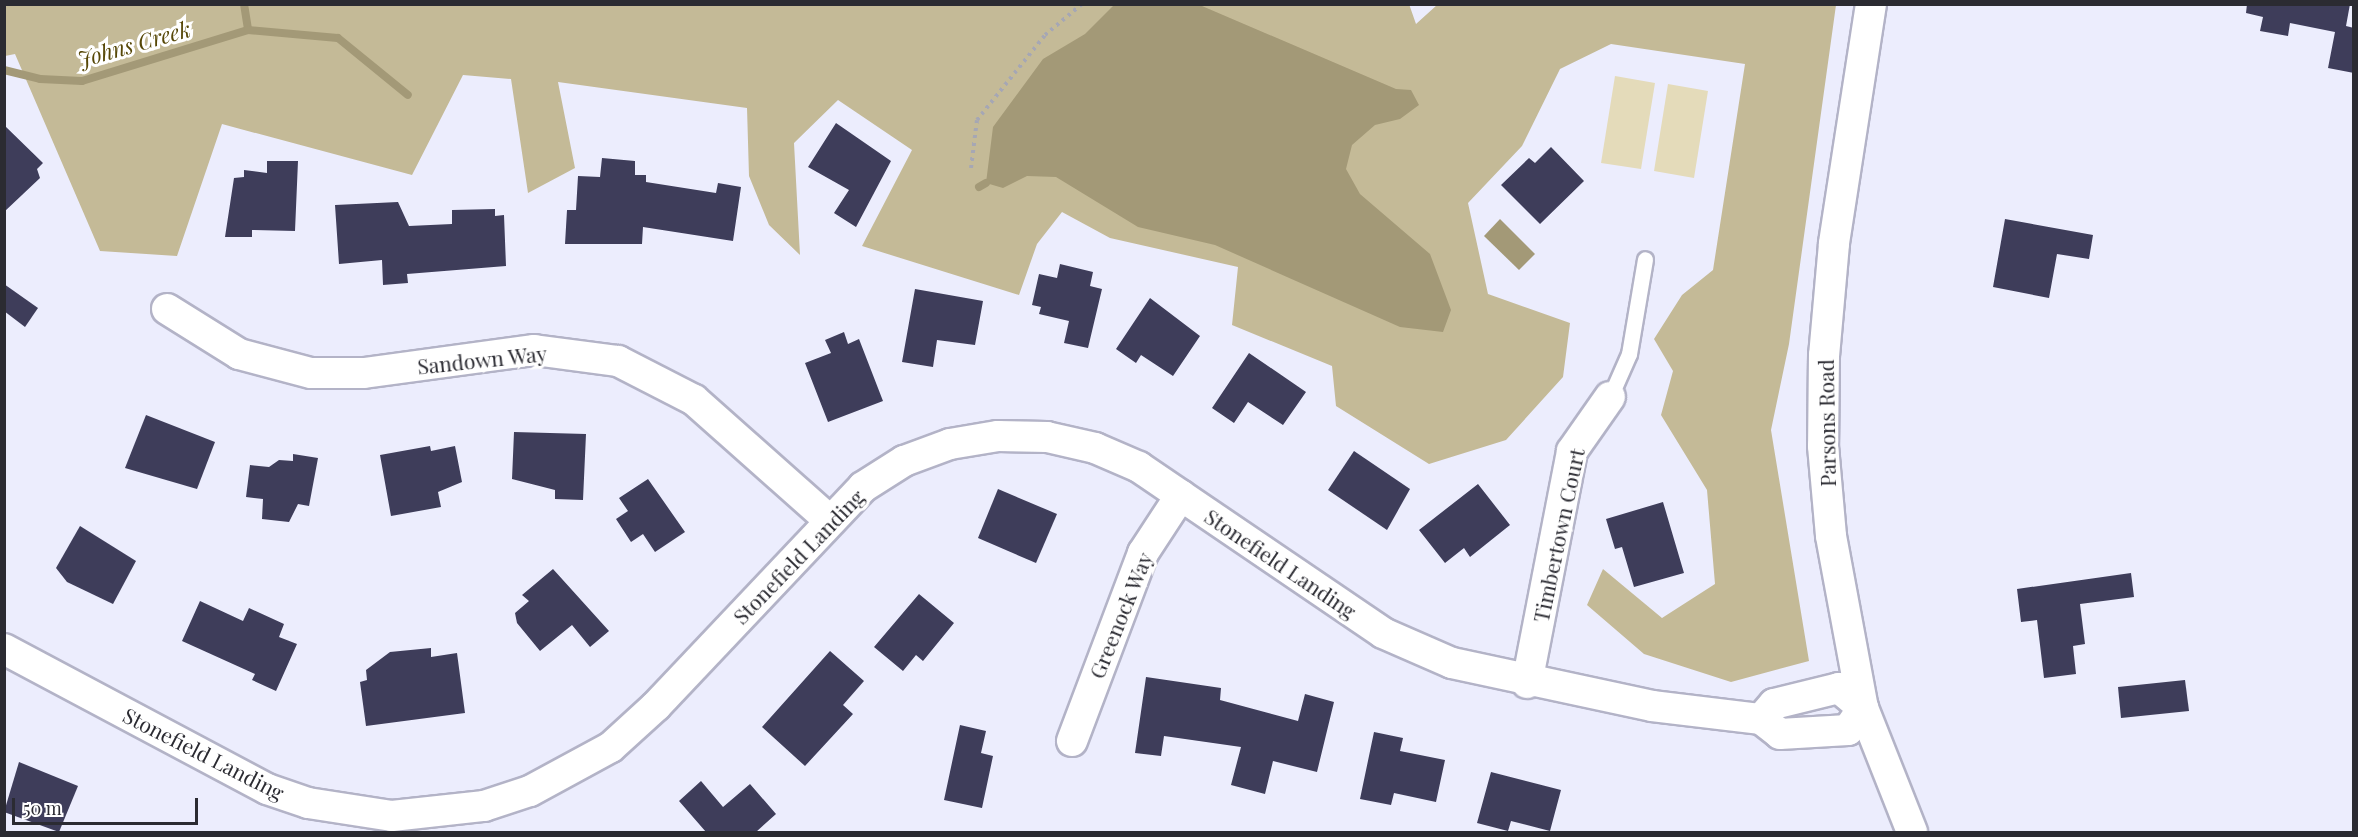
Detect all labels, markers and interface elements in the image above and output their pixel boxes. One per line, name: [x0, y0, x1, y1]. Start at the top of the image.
water label: Johns Creek: [75, 15, 193, 73]
street label: Sandown Way: [416, 340, 548, 378]
street label: Parsons Road: [1812, 359, 1840, 487]
street label: Timbertown Court: [1527, 446, 1589, 624]
street label: Stonefield Landing: [727, 483, 869, 629]
street label: Stonefield Landing: [1200, 503, 1362, 623]
street label: Greenock Way: [1083, 548, 1157, 682]
street label: Stonefield Landing: [119, 701, 289, 805]
scale bar: [15, 786, 201, 824]
text: 50 m: [23, 796, 62, 820]

